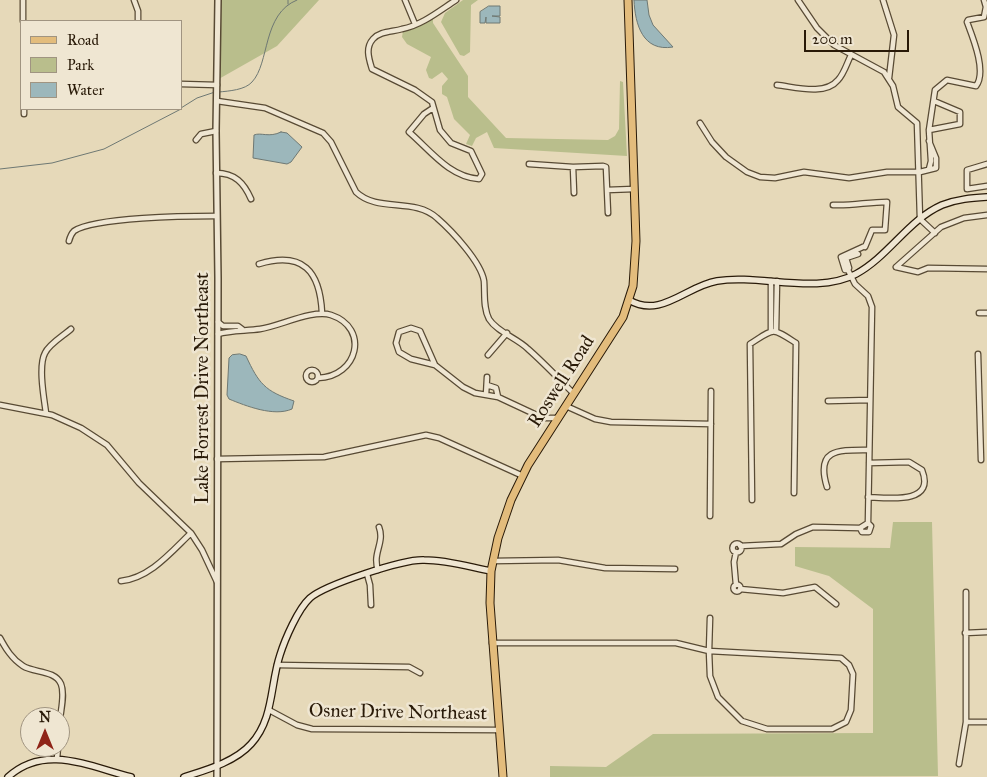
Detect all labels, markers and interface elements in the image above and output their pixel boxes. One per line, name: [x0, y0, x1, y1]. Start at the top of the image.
legend: [20, 20, 182, 110]
scale bar: [807, 20, 912, 52]
text: 200 m: [812, 30, 853, 48]
text: Road: [67, 31, 99, 49]
text: Park: [67, 56, 94, 74]
text: Water: [67, 81, 104, 99]
street label: Lake Forrest Drive Northeast: [192, 272, 214, 504]
street label: Roswell Road: [524, 332, 600, 432]
street label: Osner Drive Northeast: [309, 700, 487, 726]
north arrow: [20, 707, 70, 757]
text: N: [39, 709, 51, 726]

